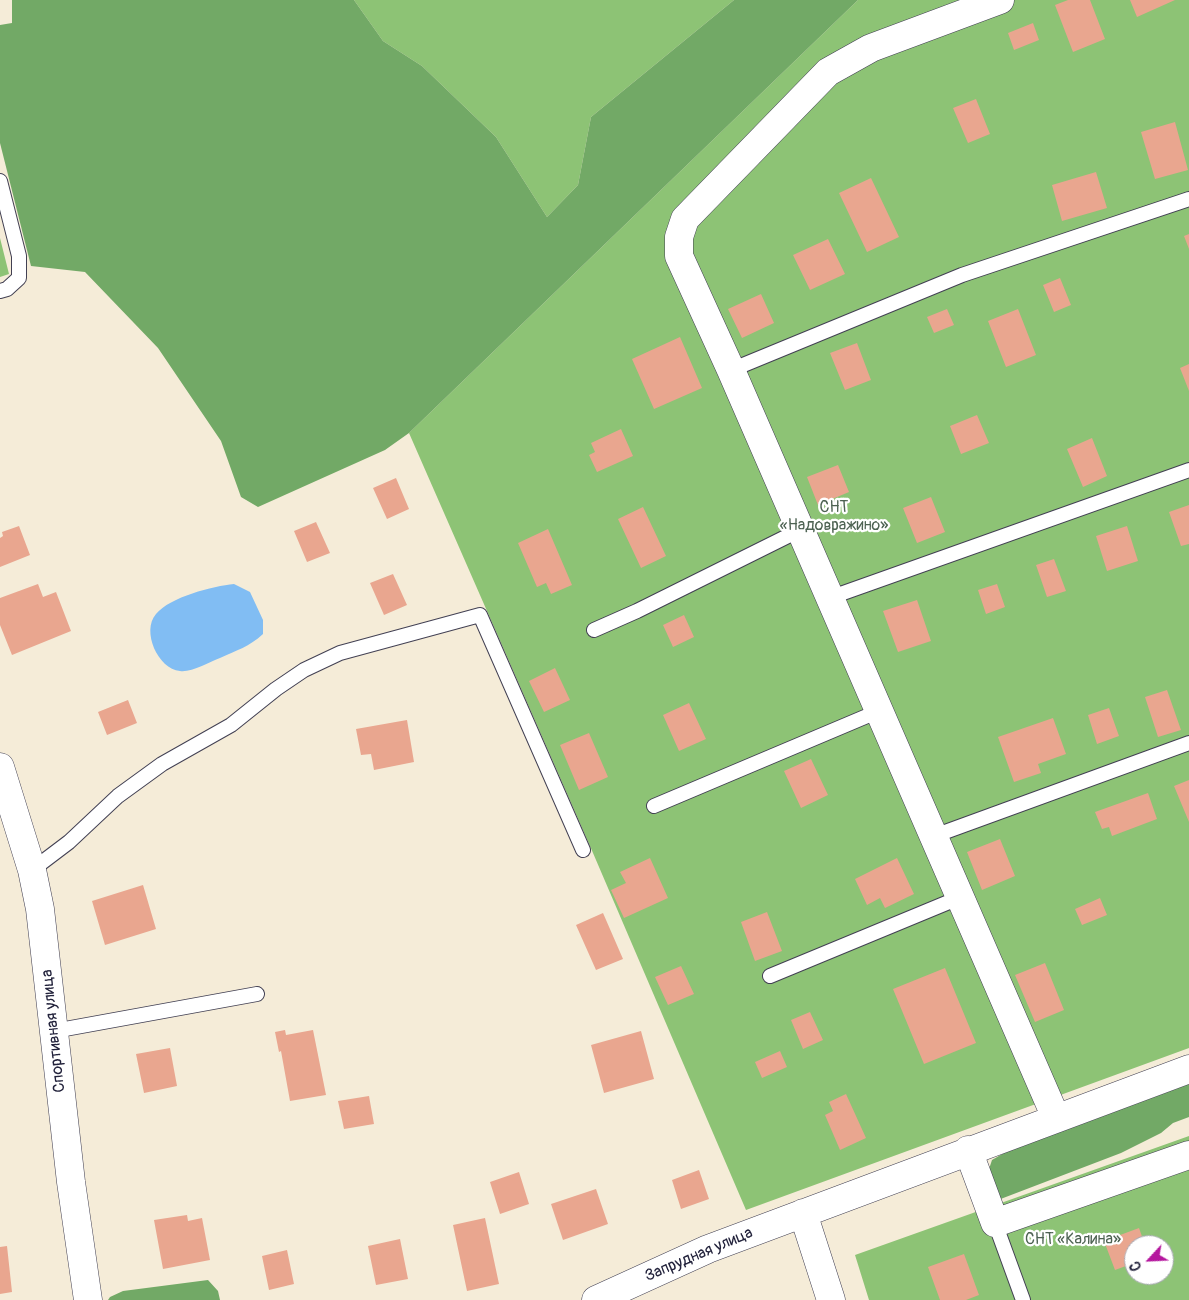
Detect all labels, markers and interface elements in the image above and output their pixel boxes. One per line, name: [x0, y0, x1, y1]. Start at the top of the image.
park label: СНТ «Надовражино»: [780, 498, 888, 536]
street label: Спортивная улица: [38, 969, 70, 1093]
street label: Запрудная улица: [642, 1224, 756, 1286]
park label: СНТ «Калина»: [1025, 1230, 1121, 1250]
north arrow: [1124, 1235, 1174, 1285]
text: С: [1126, 1259, 1145, 1274]

